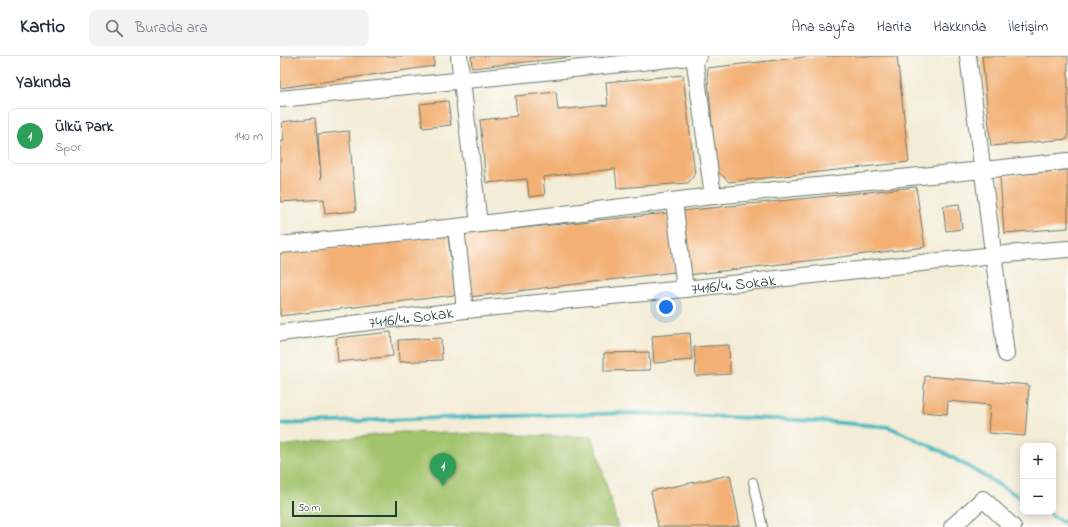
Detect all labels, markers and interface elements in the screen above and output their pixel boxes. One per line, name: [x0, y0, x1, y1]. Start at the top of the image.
search box: [89, 10, 369, 46]
text: Kartio: [20, 14, 65, 41]
icon: search: [103, 17, 125, 39]
text: Burada ara: [135, 17, 208, 39]
text: Ana sayfa: [792, 17, 855, 38]
text: Harita: [877, 17, 912, 38]
text: Hakkında: [934, 17, 986, 38]
text: İletişim: [1008, 17, 1048, 38]
text: Yakında: [16, 70, 71, 95]
text: Ülkü Park: [55, 116, 113, 138]
text: 1: [28, 127, 32, 146]
text: 140 m: [235, 127, 263, 146]
text: Spor: [55, 138, 81, 157]
street label: 7416/4. Sokak: [690, 269, 778, 302]
your location: [656, 297, 676, 317]
street label: 7416/4. Sokak: [368, 301, 456, 336]
map controls: [1020, 443, 1056, 515]
button: +: [1020, 443, 1056, 479]
pin: 1: [430, 453, 456, 486]
button: −: [1020, 479, 1056, 515]
scale bar: [292, 499, 397, 518]
text: 50 m: [298, 500, 320, 516]

